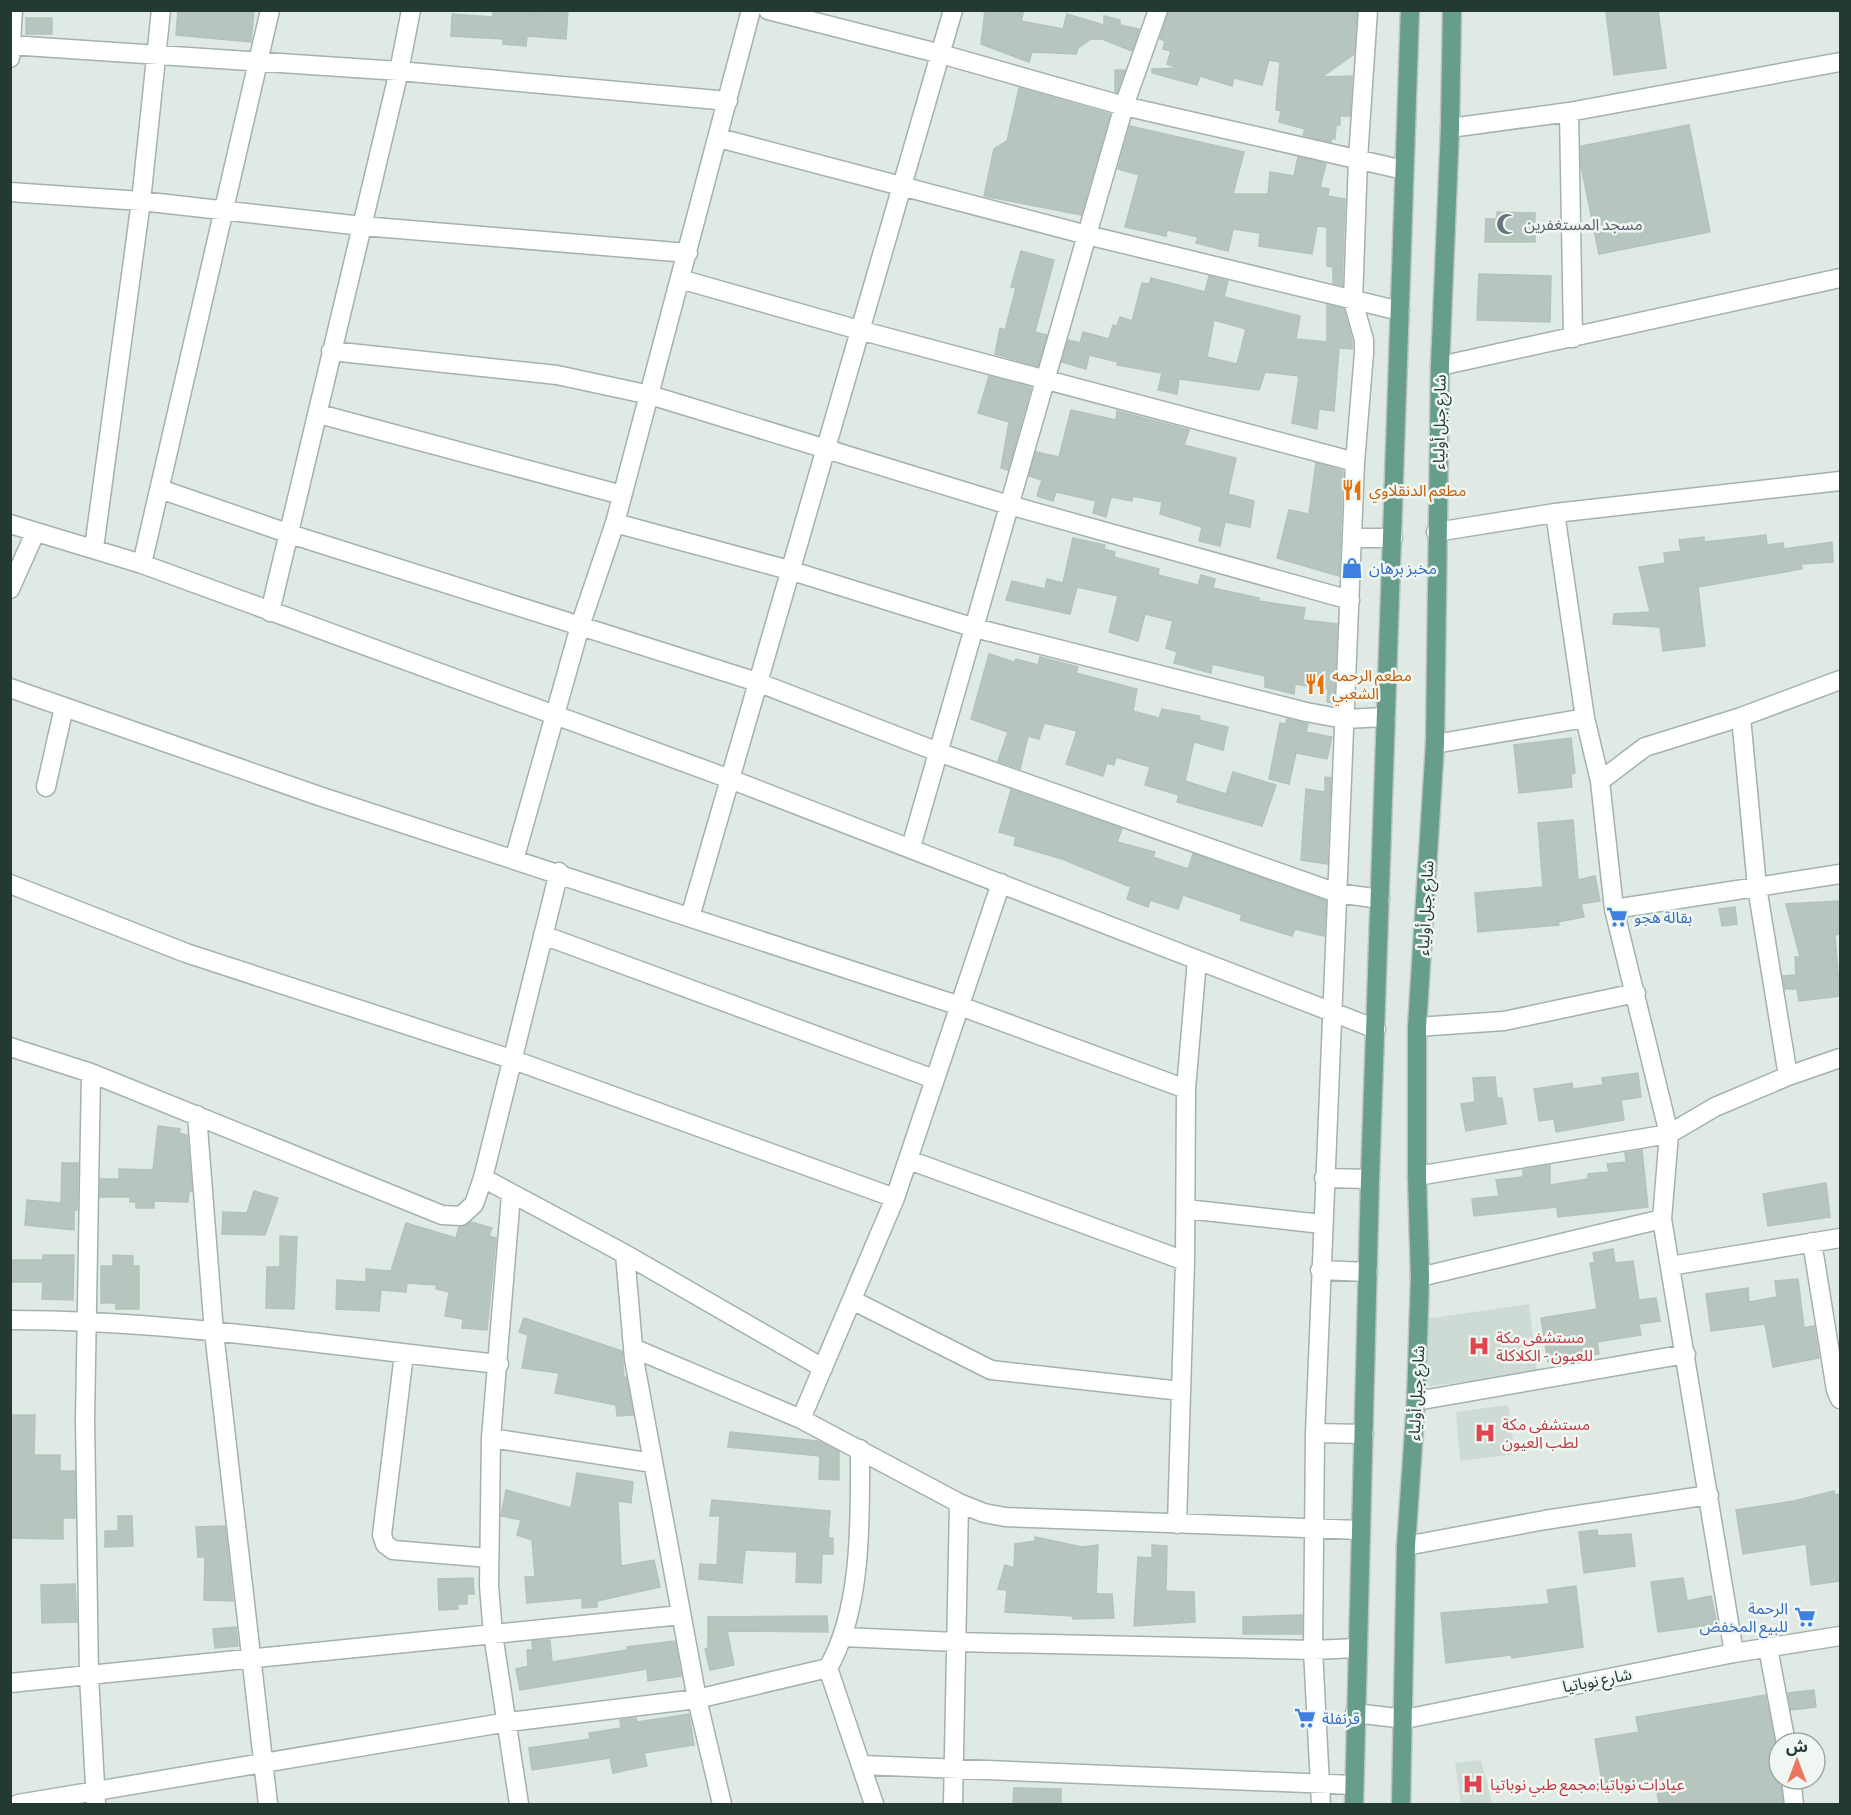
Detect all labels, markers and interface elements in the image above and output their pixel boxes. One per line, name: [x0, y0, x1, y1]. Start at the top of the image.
mosque icon: مسجد المستغفرين: [1495, 212, 1519, 236]
place label: مسجد المستغفرين: [1524, 217, 1643, 234]
street label: شارع جبل أولياء: [1429, 374, 1453, 470]
restaurant icon: مطعم الدنقلاوي: [1340, 478, 1364, 502]
place label: مطعم الدنقلاوي: [1369, 483, 1466, 503]
shop icon: مخبز برهان: [1340, 556, 1364, 580]
place label: مخبز برهان: [1369, 561, 1437, 578]
place label: مطعم الرحمه الشعبي: [1332, 668, 1412, 706]
restaurant icon: مطعم الرحمه الشعبي: [1303, 672, 1327, 696]
street label: شارع جبل أولياء: [1414, 860, 1440, 956]
supermarket icon: بقالة هجو: [1605, 905, 1629, 929]
place label: بقالة هجو: [1634, 910, 1692, 927]
place label: مستشفى مكة للعيون - الكلاكلة: [1496, 1330, 1593, 1365]
hospital icon: مستشفى مكة للعيون - الكلاكلة: [1467, 1334, 1491, 1358]
street label: شارع جبل أولياء: [1405, 1345, 1431, 1441]
place label: مستشفى مكة لطب العيون: [1502, 1417, 1590, 1452]
hospital icon: مستشفى مكة لطب العيون: [1473, 1421, 1497, 1445]
place label: الرحمة للبيع المخفض: [1699, 1601, 1788, 1639]
supermarket icon: الرحمة للبيع المخفض: [1793, 1605, 1817, 1629]
street label: شارع نوباتيا: [1561, 1666, 1634, 1699]
supermarket icon: قرنفلة: [1293, 1706, 1317, 1730]
place label: قرنفلة: [1322, 1711, 1360, 1728]
north arrow: [1767, 1731, 1827, 1791]
text: ش: [1786, 1739, 1808, 1756]
hospital icon: عيادات نوباتيا;مجمع طبي نوباتيا: [1461, 1772, 1485, 1796]
place label: عيادات نوباتيا;مجمع طبي نوباتيا: [1490, 1777, 1684, 1797]

